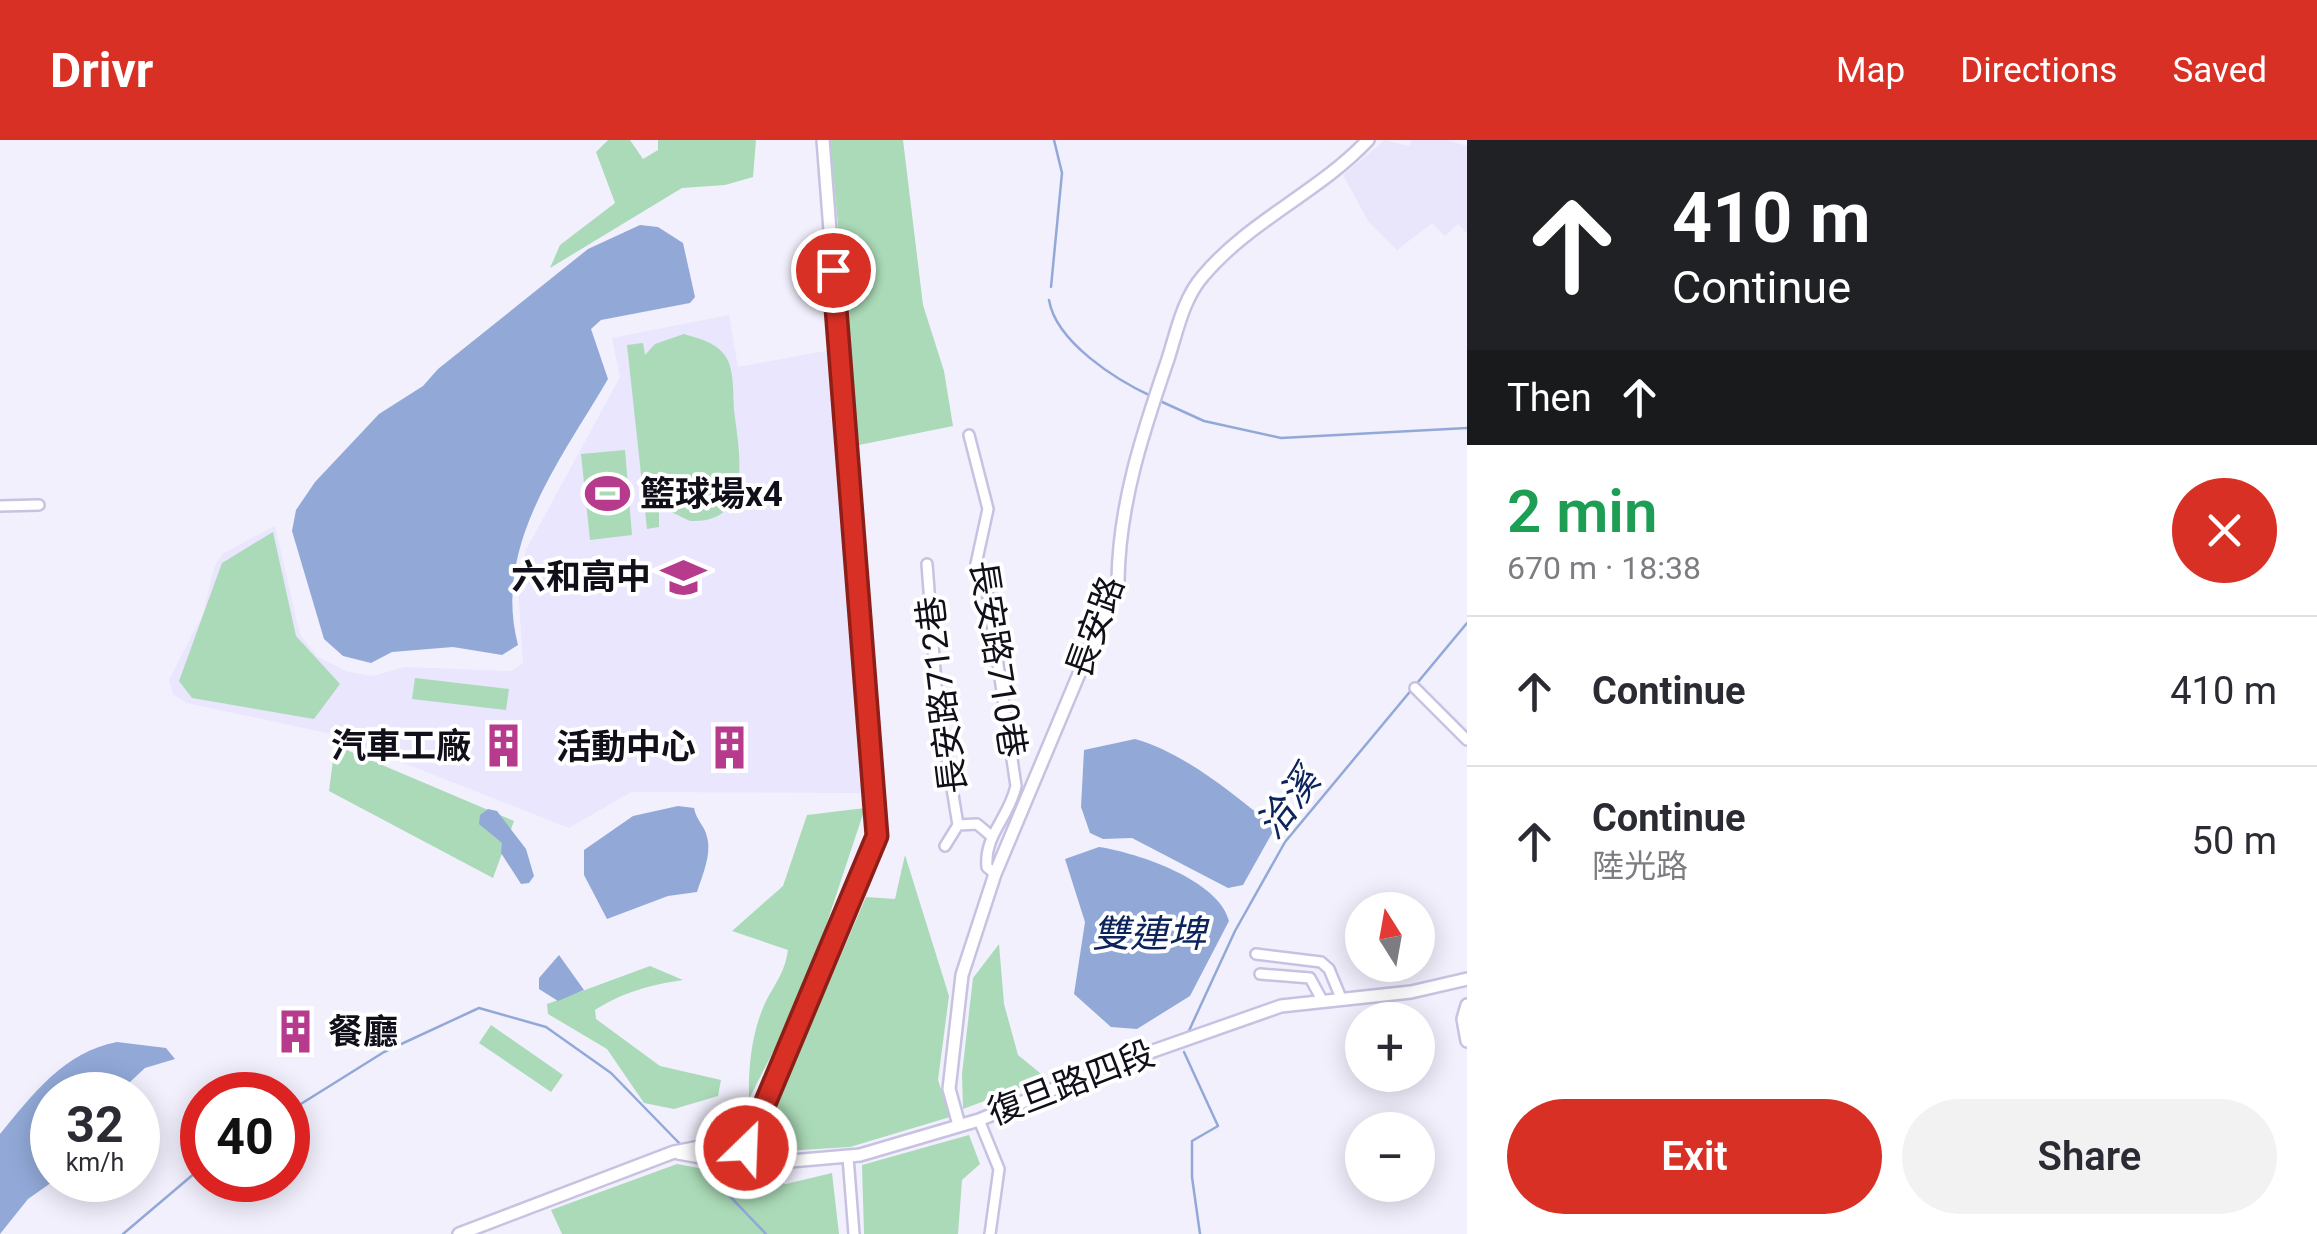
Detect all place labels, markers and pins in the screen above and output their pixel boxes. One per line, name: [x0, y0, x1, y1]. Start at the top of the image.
pin: [791, 228, 876, 313]
sports icon: 籃球場x4: [583, 470, 631, 518]
place label: 籃球場x4: [640, 474, 783, 515]
school or university icon: 六和高中: [660, 553, 708, 601]
place label: 六和高中: [511, 557, 651, 598]
building icon: 汽車工廠: [480, 722, 528, 770]
building icon: 活動中心: [705, 723, 753, 771]
place label: 汽車工廠: [331, 726, 471, 767]
place label: 活動中心: [556, 727, 696, 768]
building icon: 餐廳: [271, 1008, 319, 1056]
place label: 餐廳: [328, 1012, 398, 1053]

